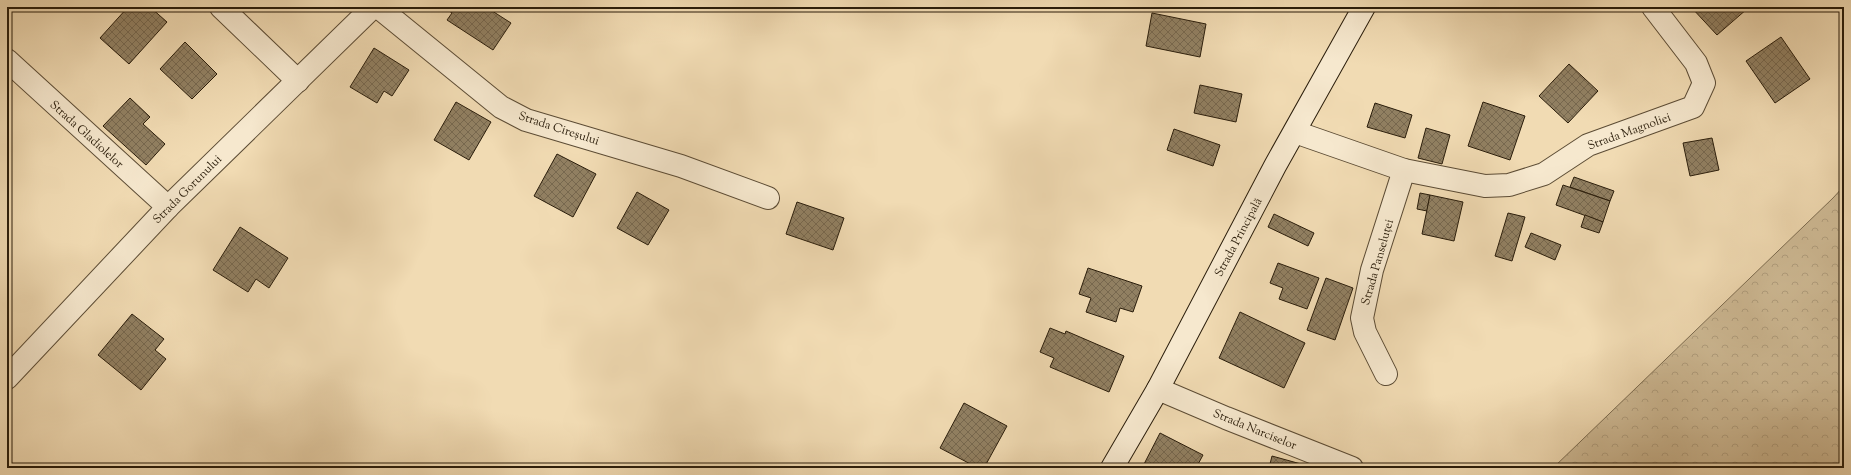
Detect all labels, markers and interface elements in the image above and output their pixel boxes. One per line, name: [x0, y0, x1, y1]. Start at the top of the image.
street label: Strada Gladiolelor: [45, 97, 128, 173]
street label: Strada Cireșului: [516, 107, 602, 151]
street label: Strada Magnoliei: [1585, 108, 1674, 155]
street label: Strada Gorunului: [149, 151, 227, 228]
street label: Strada Principală: [1210, 194, 1268, 280]
street label: Strada Panseluței: [1357, 217, 1399, 307]
street label: Strada Narciselor: [1210, 405, 1300, 455]

